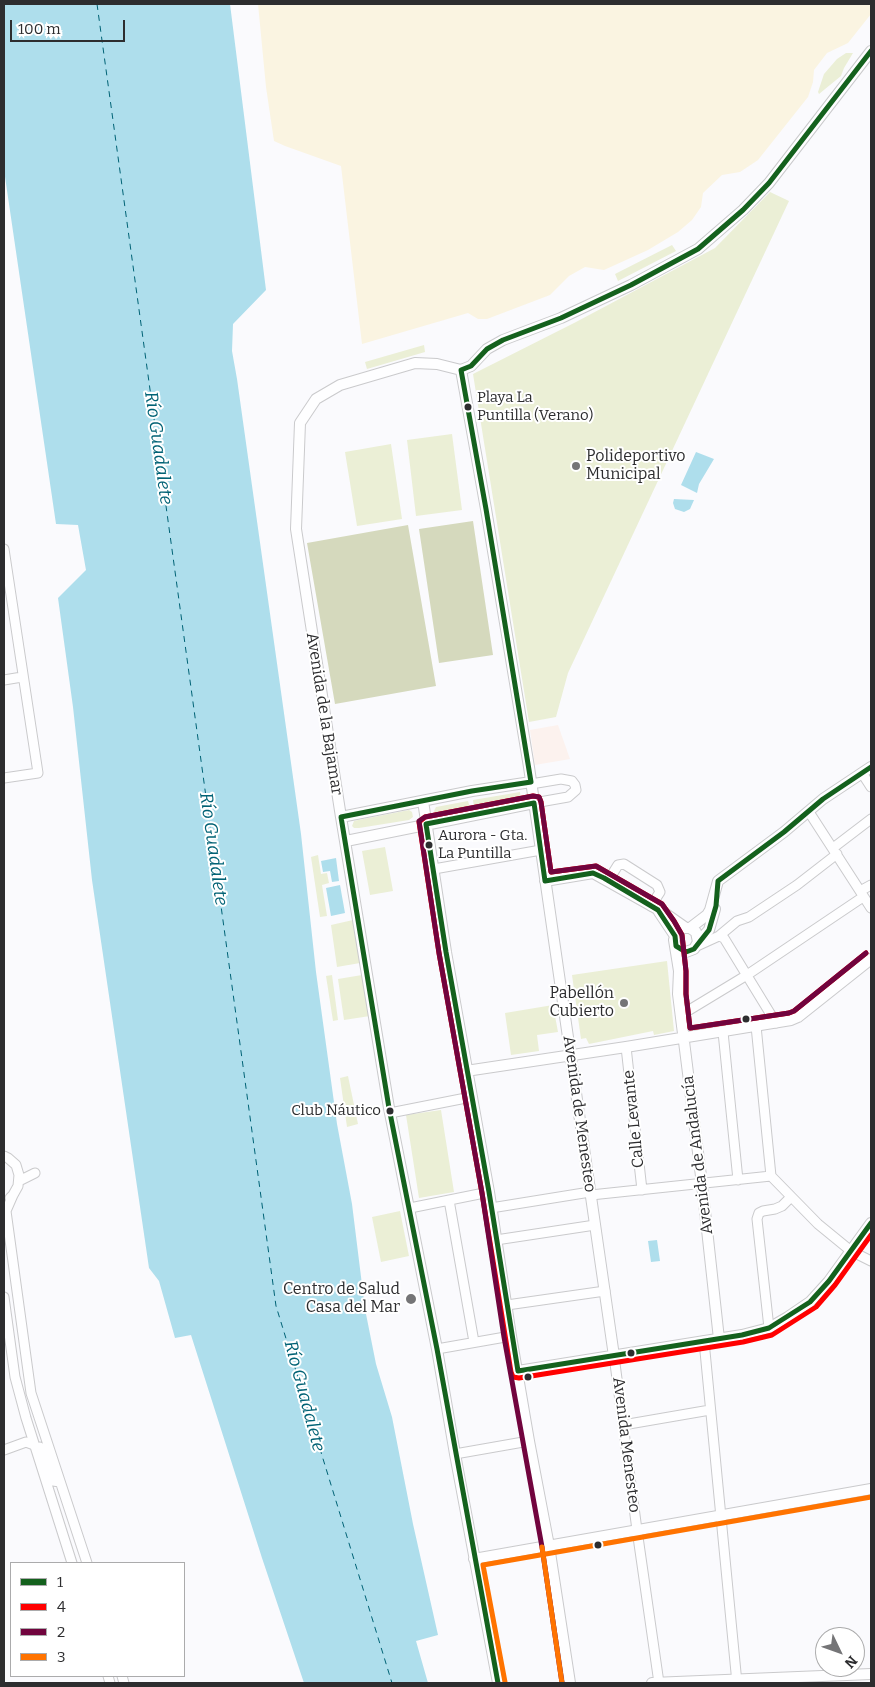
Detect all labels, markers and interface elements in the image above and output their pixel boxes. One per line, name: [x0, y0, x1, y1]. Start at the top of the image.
scale bar: [12, 10, 128, 42]
text: 100 m: [18, 20, 61, 38]
place label: Playa La Puntilla (Verano): [477, 389, 593, 424]
water label: Río Guadalete: [139, 390, 177, 506]
marker: Playa La Puntilla (Verano): [463, 402, 473, 412]
place label: Polideportivo Municipal: [586, 447, 685, 485]
marker: Polideportivo Municipal: [570, 460, 582, 472]
street label: Avenida de la Bajamar: [302, 631, 346, 797]
water label: Río Guadalete: [194, 791, 232, 907]
place label: Aurora - Gta. La Puntilla: [438, 827, 527, 862]
marker: Aurora - Gta. La Puntilla: [424, 840, 434, 850]
place label: Pabellón Cubierto: [550, 984, 614, 1022]
marker: Pabellón Cubierto: [618, 997, 630, 1009]
unlabelled marker: [741, 1014, 751, 1024]
street label: Avenida de Menesteo: [559, 1035, 599, 1193]
street label: Calle Levante: [619, 1069, 649, 1169]
street label: Avenida de Andalucía: [679, 1074, 717, 1236]
place label: Club Náutico: [291, 1102, 381, 1120]
marker: Club Náutico: [385, 1106, 395, 1116]
place label: Centro de Salud Casa del Mar: [283, 1280, 400, 1318]
marker: Centro de Salud Casa del Mar: [404, 1292, 418, 1306]
water label: Río Guadalete: [279, 1338, 329, 1454]
unlabelled marker: [626, 1348, 636, 1358]
unlabelled marker: [523, 1372, 533, 1382]
street label: Avenida Menesteo: [608, 1376, 644, 1514]
unlabelled marker: [593, 1540, 603, 1550]
legend: [10, 1562, 185, 1677]
text: 1: [57, 1573, 63, 1591]
text: 4: [57, 1598, 66, 1616]
text: 2: [57, 1623, 65, 1641]
north arrow: [815, 1627, 865, 1677]
text: 3: [57, 1648, 66, 1666]
text: N: [841, 1652, 861, 1671]

